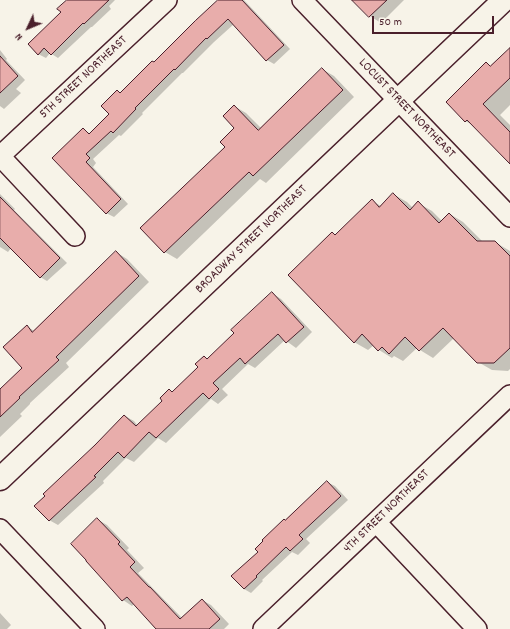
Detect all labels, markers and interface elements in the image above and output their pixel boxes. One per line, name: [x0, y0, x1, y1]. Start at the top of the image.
north arrow: [8, 8, 48, 48]
scale bar: [374, 8, 496, 34]
text: 50 m: [379, 14, 402, 31]
text: N: [12, 29, 27, 44]
street label: 5TH STREET NORTHEAST: [37, 33, 131, 123]
street label: LOCUST STREET NORTHEAST: [354, 56, 458, 162]
street label: BROADWAY STREET NORTHEAST: [193, 183, 311, 297]
street label: 4TH STREET NORTHEAST: [341, 467, 433, 557]

